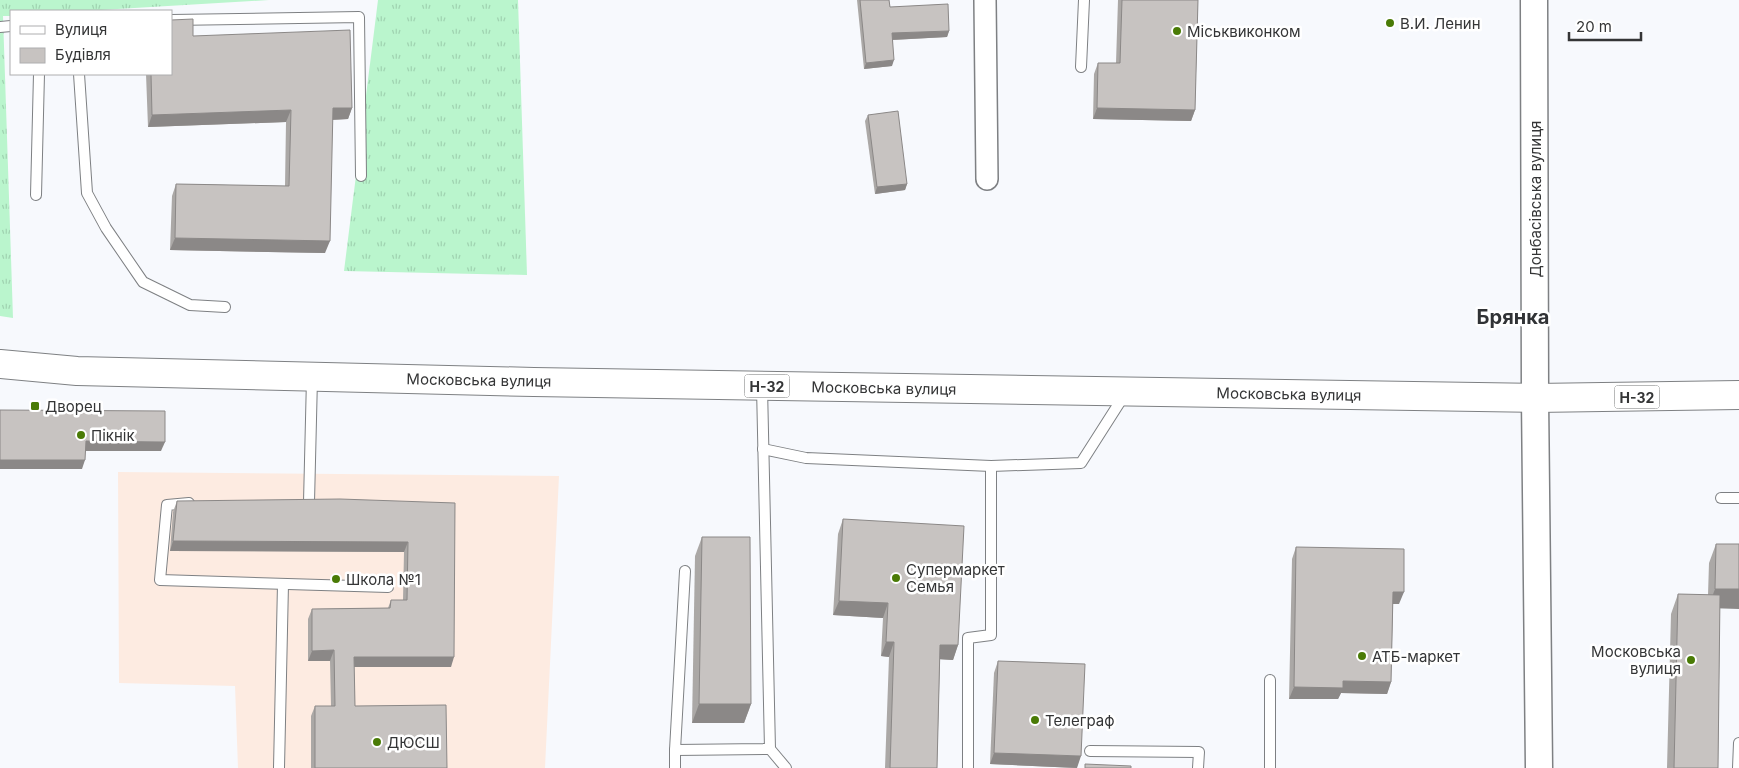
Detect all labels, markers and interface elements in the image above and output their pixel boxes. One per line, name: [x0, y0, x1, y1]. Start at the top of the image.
legend: [10, 10, 172, 75]
scale bar: [1569, 10, 1642, 42]
place label: В.И. Ленин: [1400, 14, 1481, 33]
marker: В.И. Ленин: [1384, 17, 1396, 29]
text: 20 m: [1576, 17, 1612, 36]
text: Вулиця: [55, 20, 107, 39]
place label: Міськвиконком: [1187, 22, 1301, 41]
marker: Міськвиконком: [1171, 25, 1183, 37]
text: Будівля: [55, 45, 111, 64]
street label: Донбасівська вулиця: [1526, 121, 1545, 277]
district label: Брянка: [1477, 305, 1549, 329]
street label: Московська вулиця: [406, 369, 552, 391]
road number: Н-32: [744, 374, 790, 398]
street label: Московська вулиця: [811, 377, 957, 399]
street label: Московська вулиця: [1216, 383, 1362, 405]
road number: Н-32: [1614, 386, 1660, 408]
place label: Дворец: [45, 397, 102, 416]
marker: Дворец: [29, 400, 41, 412]
place label: Пікнік: [91, 426, 135, 445]
marker: Пікнік: [75, 429, 87, 441]
place label: Супермаркет Семья: [906, 560, 1005, 596]
place label: Школа №1: [346, 570, 421, 589]
marker: Супермаркет Семья: [890, 572, 902, 584]
marker: Школа №1: [330, 573, 342, 585]
place label: Московська вулиця: [1591, 642, 1681, 678]
place label: АТБ-маркет: [1372, 647, 1460, 666]
marker: АТБ-маркет: [1356, 650, 1368, 662]
marker: Московська вулиця: [1685, 654, 1697, 666]
place label: Телеграф: [1045, 711, 1115, 730]
marker: Телеграф: [1029, 714, 1041, 726]
place label: ДЮСШ: [387, 733, 440, 752]
marker: ДЮСШ: [371, 736, 383, 748]

